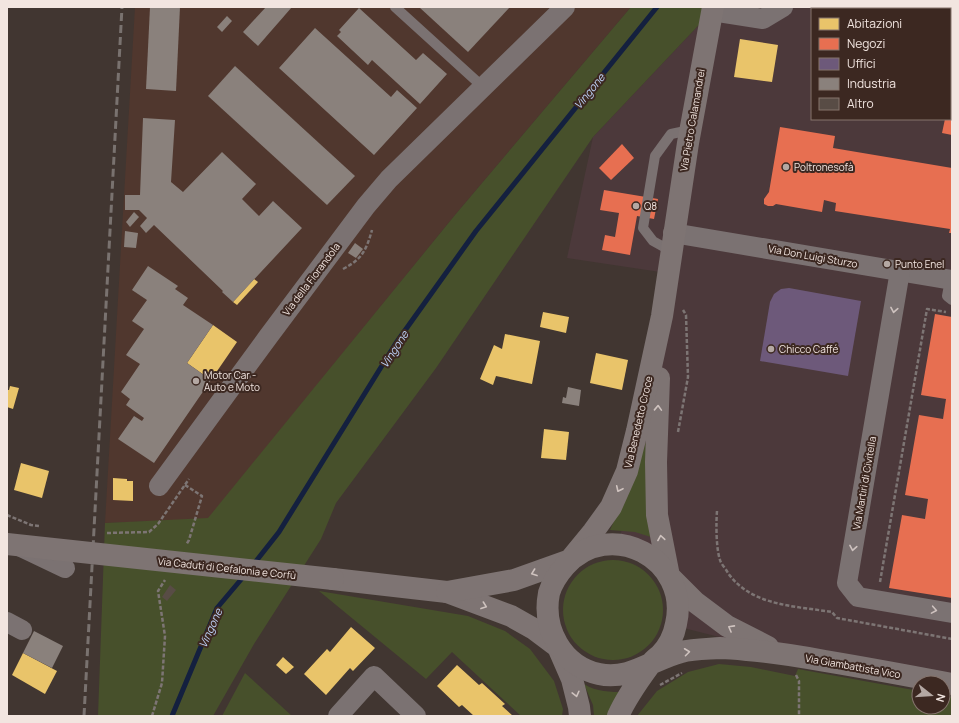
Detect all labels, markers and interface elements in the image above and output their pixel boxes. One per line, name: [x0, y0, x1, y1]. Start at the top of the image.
legend: [811, 8, 951, 120]
text: Abitazioni: [847, 15, 902, 32]
text: Negozi: [847, 35, 885, 52]
text: Uffici: [847, 55, 876, 72]
street label: Via Pietro Calamandrei: [676, 68, 708, 172]
water label: Vingone: [570, 70, 608, 112]
text: Industria: [847, 75, 896, 92]
text: Altro: [847, 95, 874, 112]
place label: Poltronesofà: [794, 160, 854, 174]
marker: Poltronesofà: [781, 162, 791, 172]
place label: Q8: [644, 199, 657, 213]
marker: Q8: [631, 201, 641, 211]
street label: Via della Fiorandola: [279, 240, 343, 318]
street label: Via Don Luigi Sturzo: [767, 241, 859, 271]
place label: Punto Enel: [895, 257, 944, 271]
marker: Punto Enel: [882, 259, 892, 269]
one-way arrow: [890, 306, 899, 313]
water label: Vingone: [376, 327, 412, 370]
place label: Chicco Caffé: [779, 342, 838, 356]
marker: Chicco Caffé: [766, 344, 776, 354]
place label: Motor Car - Auto e Moto: [204, 368, 260, 394]
street label: Via Benedetto Croce: [621, 374, 655, 469]
marker: Motor Car - Auto e Moto: [191, 376, 201, 386]
one-way arrow: [654, 405, 662, 411]
street label: Via Martiri di Civitella: [849, 435, 879, 531]
one-way arrow: [616, 485, 624, 493]
one-way arrow: [657, 535, 666, 541]
one-way arrow: [849, 545, 858, 551]
street label: Via Caduti di Cefalonia e Corfù: [157, 554, 297, 582]
one-way arrow: [530, 568, 537, 576]
one-way arrow: [480, 601, 487, 609]
water label: Vingone: [195, 605, 226, 650]
one-way arrow: [931, 605, 937, 613]
one-way arrow: [728, 625, 735, 633]
one-way arrow: [684, 648, 690, 657]
street label: Via Giambattista Vico: [804, 651, 902, 681]
north arrow: [911, 675, 951, 715]
one-way arrow: [571, 691, 579, 697]
text: N: [933, 692, 949, 704]

